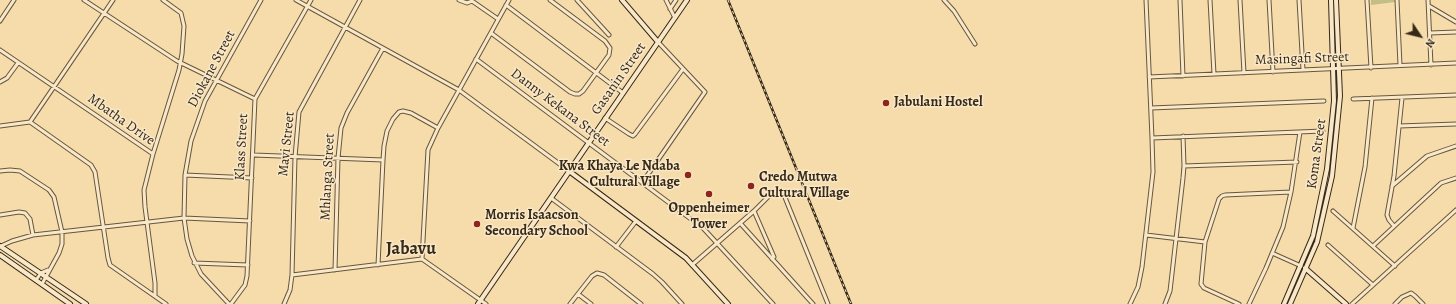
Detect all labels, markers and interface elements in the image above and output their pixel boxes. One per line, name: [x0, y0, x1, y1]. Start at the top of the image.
north arrow: [1400, 16, 1440, 56]
street label: Diokane Street: [185, 27, 239, 111]
text: N: [1422, 36, 1439, 51]
street label: Gasanin Street: [588, 40, 650, 118]
street label: Masingafi Street: [1255, 49, 1349, 69]
street label: Danny Kekana Street: [507, 65, 613, 151]
street label: Mbatha Drive: [84, 91, 158, 149]
place label: Jabulani Hostel: [894, 95, 983, 111]
marker: Jabulani Hostel: [881, 98, 891, 108]
street label: Mavi Street: [275, 111, 299, 177]
street label: Klass Street: [232, 113, 252, 181]
street label: Koma Street: [1304, 118, 1330, 190]
street label: Mhlanga Street: [317, 133, 339, 221]
place label: Kwa Khaya Le Ndaba Cultural Village: [559, 159, 680, 192]
marker: Kwa Khaya Le Ndaba Cultural Village: [683, 170, 693, 180]
place label: Credo Mutwa Cultural Village: [759, 170, 849, 202]
marker: Credo Mutwa Cultural Village: [746, 181, 756, 191]
marker: Oppenheimer Tower: [704, 189, 714, 199]
place label: Oppenheimer Tower: [669, 201, 749, 234]
place label: Morris Isaacson Secondary School: [485, 208, 588, 240]
marker: Morris Isaacson Secondary School: [472, 219, 482, 229]
district label: Jabavu: [386, 239, 436, 261]

